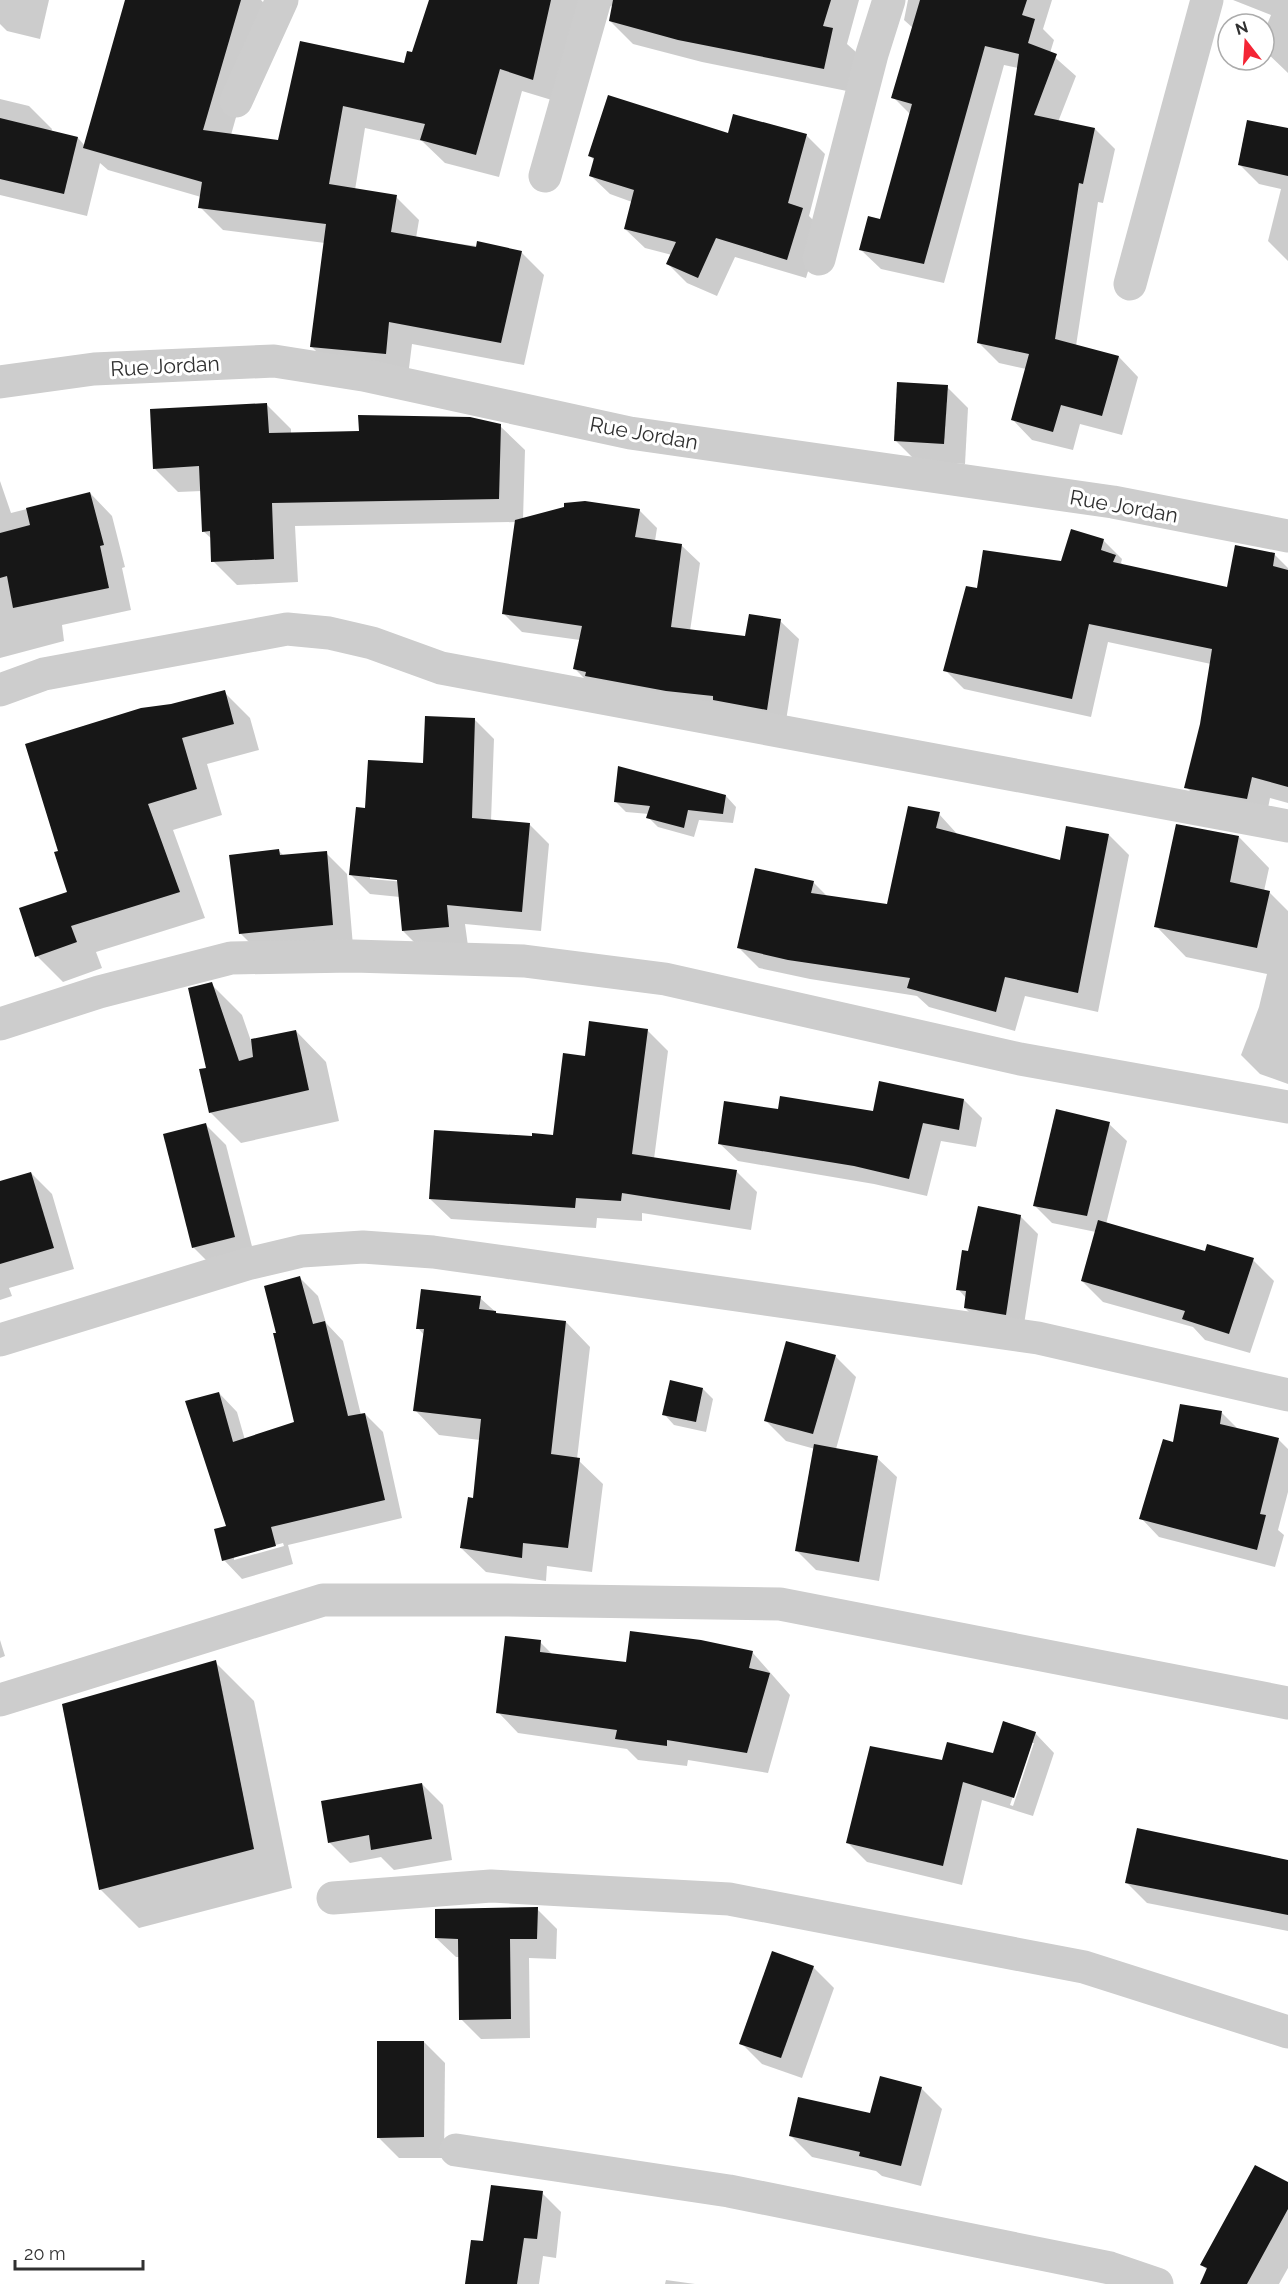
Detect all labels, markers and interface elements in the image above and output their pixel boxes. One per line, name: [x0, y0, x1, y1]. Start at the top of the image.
north arrow: [1216, 12, 1276, 72]
text: N: [1233, 17, 1250, 39]
street label: Rue Jordan: [110, 351, 220, 381]
street label: Rue Jordan: [588, 411, 700, 455]
street label: Rue Jordan: [1068, 484, 1180, 528]
scale bar: [15, 2233, 142, 2271]
text: 20 m: [24, 2243, 66, 2264]

